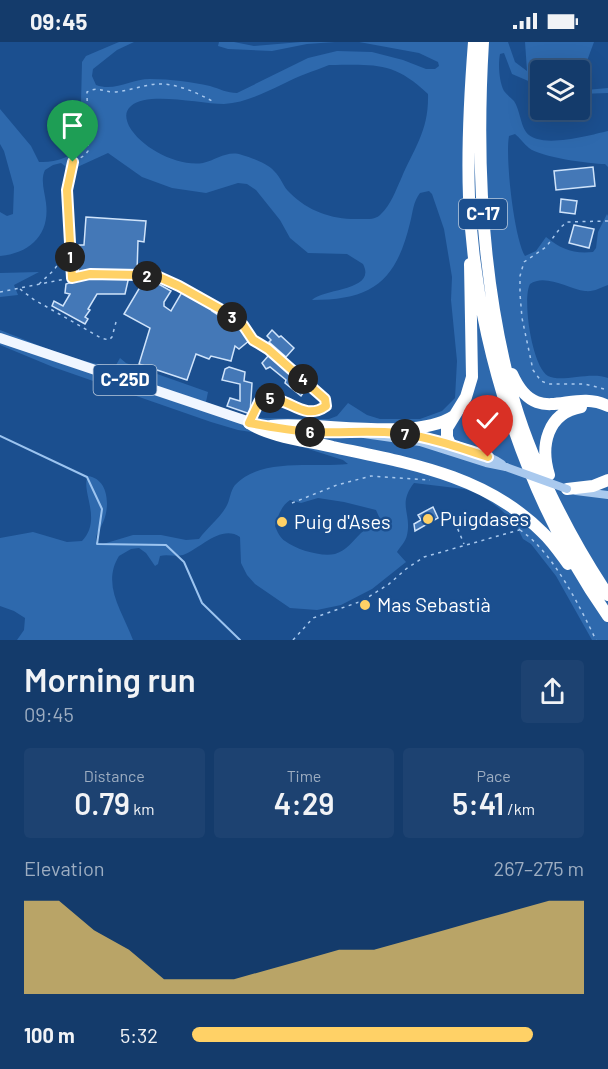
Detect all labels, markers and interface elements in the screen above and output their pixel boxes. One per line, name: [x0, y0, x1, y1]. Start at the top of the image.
text: 09:45: [30, 8, 87, 34]
map controls: [530, 60, 590, 120]
button: layers: [530, 60, 590, 120]
pin: [47, 100, 98, 162]
icon: arrive: [56, 109, 89, 142]
road number: C-17: [459, 199, 507, 229]
pin: 1: [55, 242, 85, 272]
text: 1: [67, 247, 73, 266]
pin: 2: [132, 261, 162, 291]
text: 2: [143, 266, 151, 285]
pin: 3: [217, 302, 247, 332]
text: 3: [228, 307, 236, 326]
pin: 4: [288, 364, 318, 394]
road number: C-25D: [94, 365, 156, 395]
text: 4: [298, 369, 308, 388]
pin: 5: [255, 383, 285, 413]
text: 5: [266, 388, 274, 407]
pin: [462, 395, 513, 457]
icon: check: [471, 404, 504, 437]
pin: 6: [295, 417, 325, 447]
pin: 7: [390, 419, 420, 449]
text: 6: [306, 422, 314, 441]
text: 7: [401, 424, 409, 443]
place label: Puigdases: [440, 506, 529, 530]
place label: Puig d'Ases: [294, 509, 391, 533]
marker: Puigdases: [421, 512, 435, 526]
marker: Puig d'Ases: [275, 515, 289, 529]
place label: Mas Sebastià: [377, 592, 491, 616]
marker: Mas Sebastià: [358, 598, 372, 612]
text: Morning run: [24, 659, 196, 699]
button: share: [521, 660, 584, 723]
text: 09:45: [24, 702, 74, 726]
text: Distance: [84, 766, 145, 785]
text: Time: [287, 766, 321, 785]
text: Pace: [476, 766, 511, 785]
text: 0.79: [74, 785, 130, 821]
text: 4:29: [274, 785, 334, 821]
text: 5:41: [452, 785, 504, 821]
text: km: [130, 799, 154, 818]
text: /km: [504, 799, 535, 818]
text: Elevation: [24, 856, 105, 880]
text: 267–275 m: [494, 856, 584, 880]
text: 100 m: [24, 1023, 75, 1047]
text: 5:32: [120, 1023, 158, 1047]

